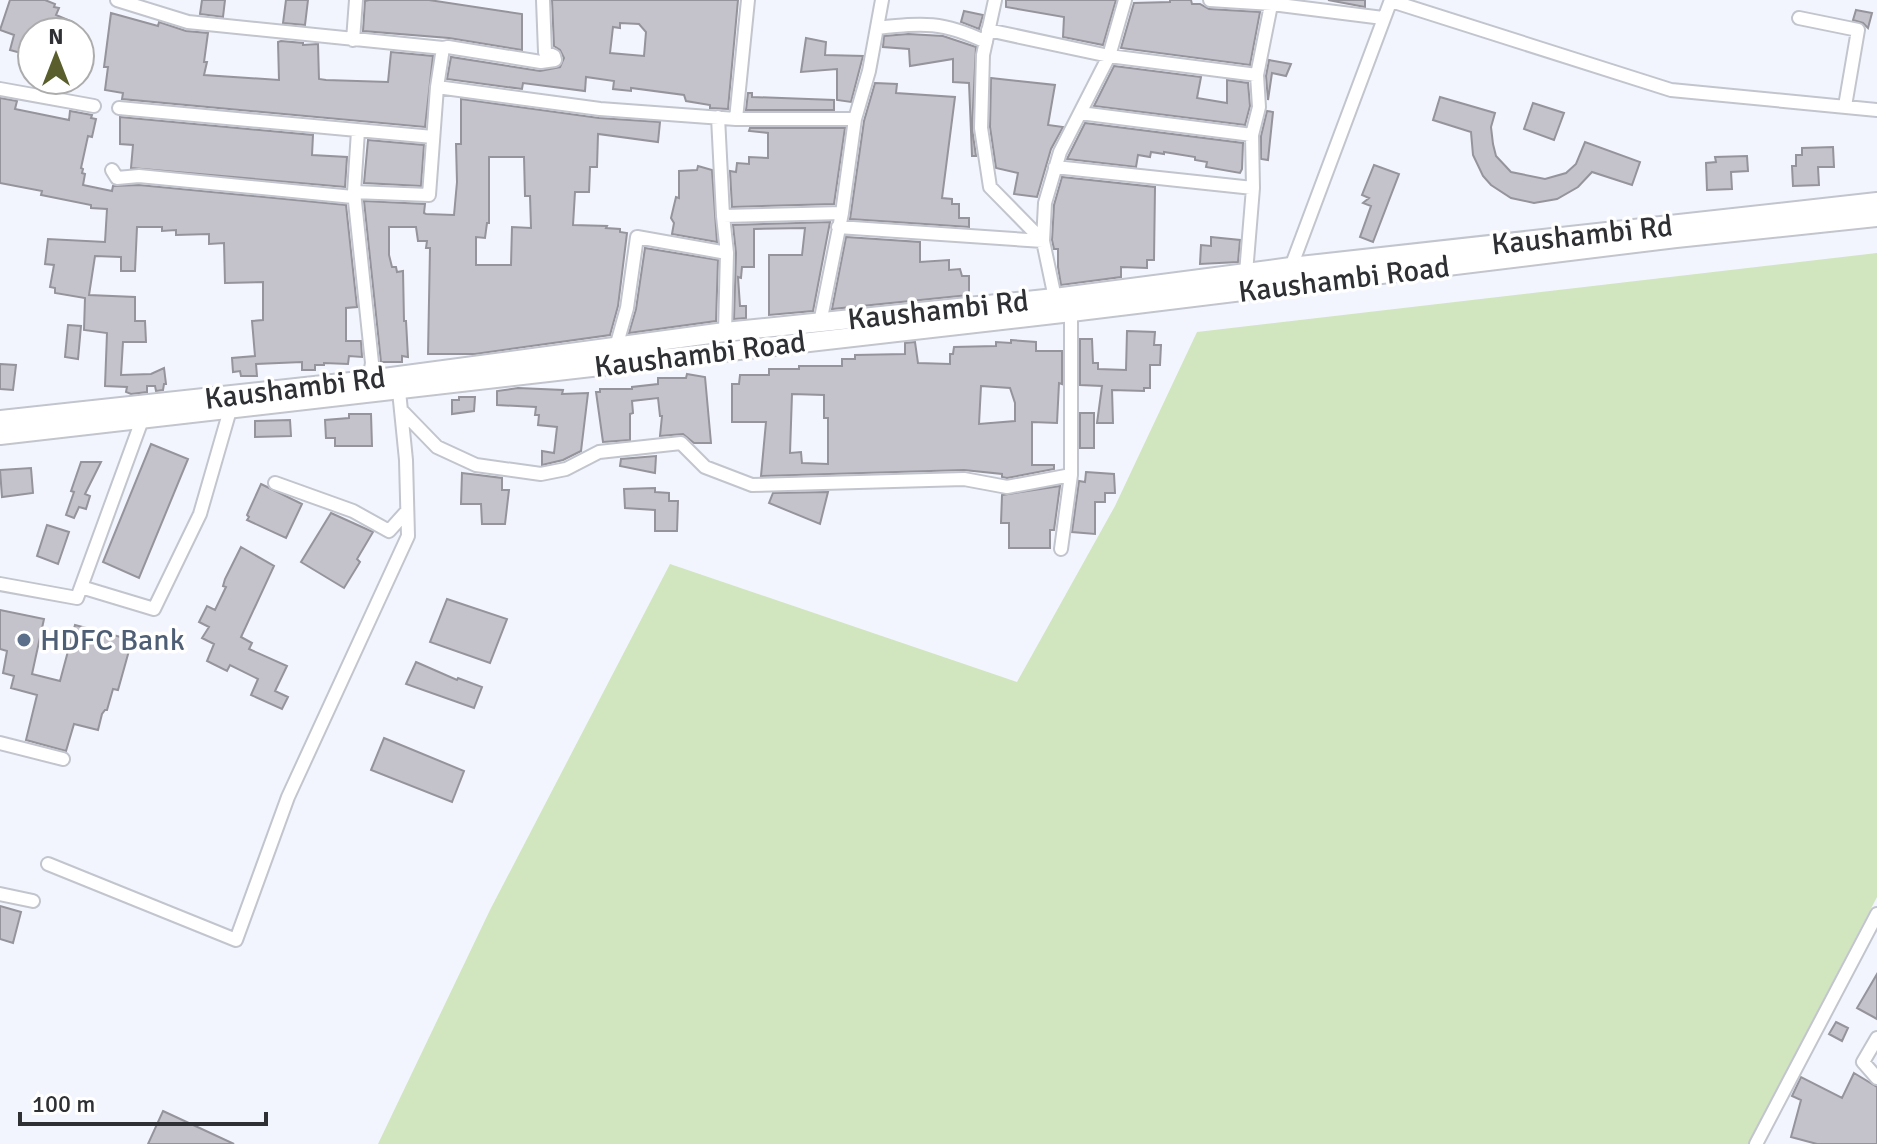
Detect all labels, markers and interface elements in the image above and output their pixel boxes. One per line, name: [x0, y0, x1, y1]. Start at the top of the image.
north arrow: [16, 16, 96, 96]
text: N: [48, 23, 64, 50]
street label: Kaushambi Rd: [1490, 208, 1675, 263]
street label: Kaushambi Road: [1236, 248, 1452, 311]
street label: Kaushambi Rd: [846, 283, 1031, 338]
street label: Kaushambi Road: [592, 323, 808, 386]
street label: Kaushambi Rd: [202, 359, 388, 418]
place label: HDFC Bank: [40, 622, 185, 659]
marker: HDFC Bank: [15, 631, 33, 649]
scale bar: [20, 1076, 266, 1126]
text: 100 m: [32, 1089, 95, 1119]

